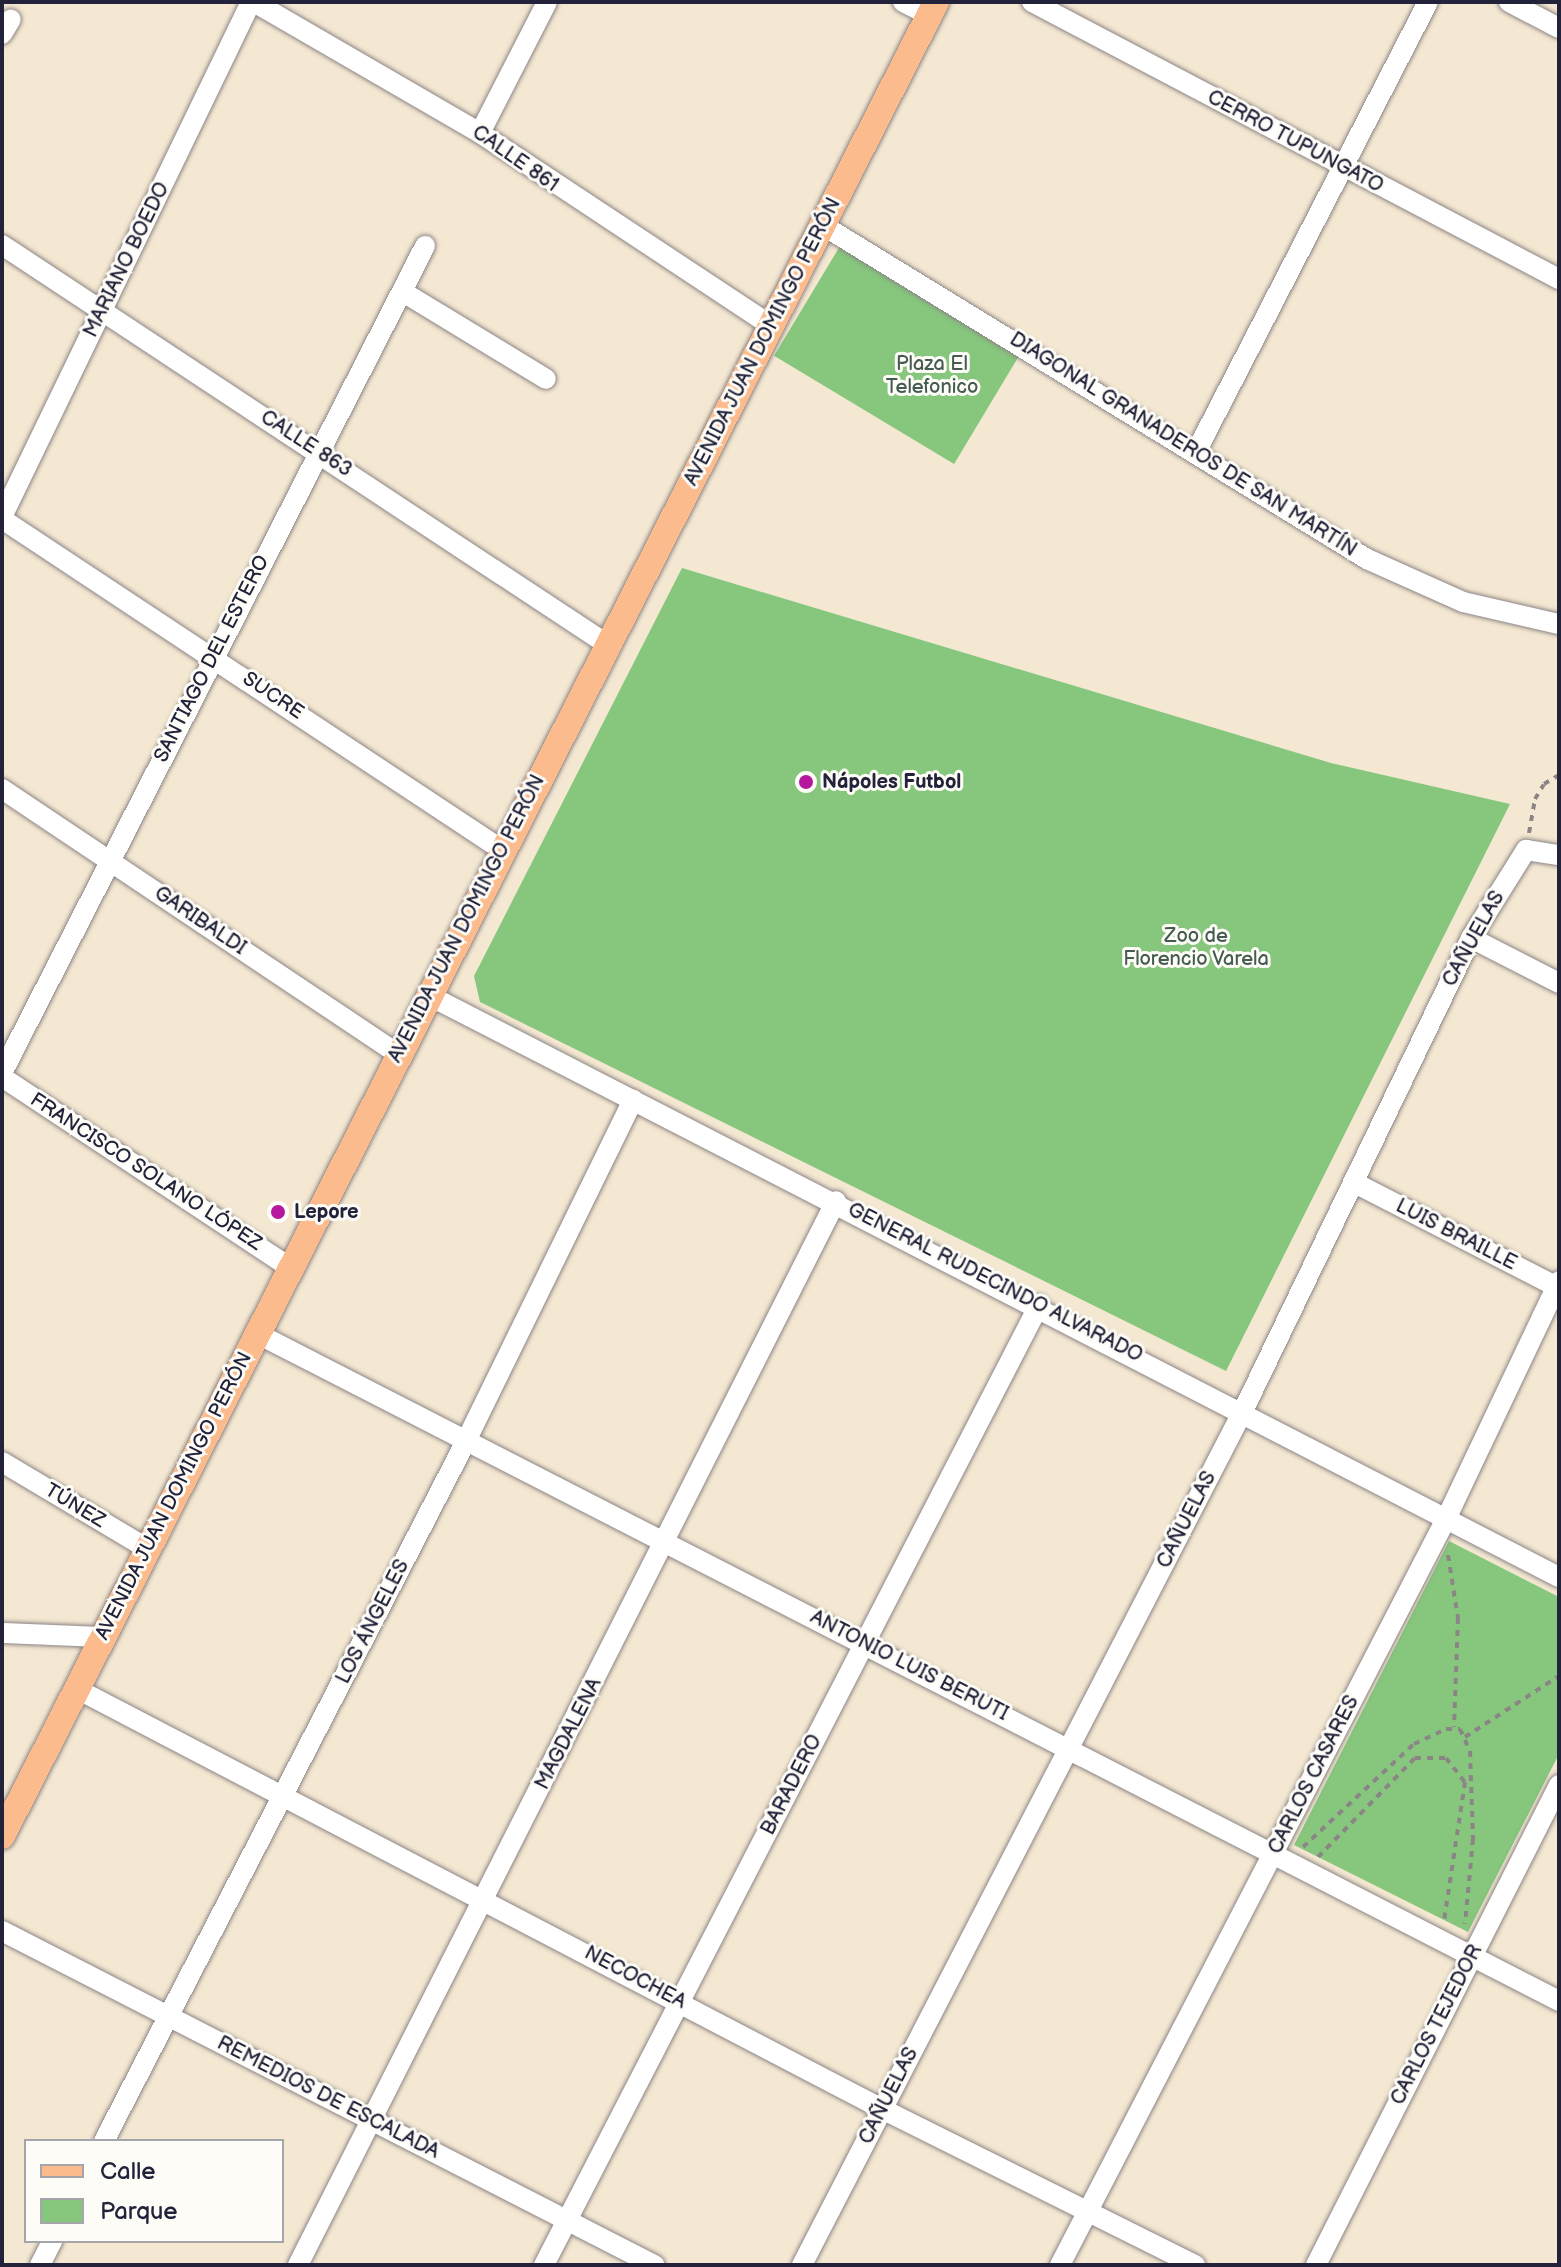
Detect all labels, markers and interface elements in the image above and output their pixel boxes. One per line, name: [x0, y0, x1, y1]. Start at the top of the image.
street label: CERRO TUPUNGATO: [1203, 85, 1387, 199]
street label: CALLE 861: [467, 121, 563, 197]
street label: MARIANO BOEDO: [79, 179, 175, 341]
street label: AVENIDA JUAN DOMINGO PERÓN: [679, 194, 847, 490]
street label: DIAGONAL GRANADEROS DE SAN MARTÍN: [1005, 328, 1361, 562]
park label: Plaza El Telefonico: [886, 353, 978, 400]
street label: CALLE 863: [256, 406, 356, 482]
street label: SANTIAGO DEL ESTERO: [149, 551, 275, 767]
street label: SUCRE: [238, 667, 308, 725]
place label: Nápoles Futbol: [822, 770, 961, 794]
street label: AVENIDA JUAN DOMINGO PERÓN: [383, 771, 551, 1067]
marker: Nápoles Futbol: [797, 773, 815, 791]
street label: GARIBALDI: [150, 882, 250, 960]
street label: CAÑUELAS: [1438, 887, 1510, 991]
park label: Zoo de Florencio Varela: [1123, 924, 1269, 971]
street label: FRANCISCO SOLANO LÓPEZ: [25, 1088, 267, 1256]
street label: LUIS BRAILLE: [1392, 1194, 1520, 1276]
street label: GENERAL RUDECINDO ALVARADO: [844, 1198, 1146, 1368]
place label: Lepore: [294, 1200, 359, 1224]
marker: Lepore: [269, 1203, 287, 1221]
street label: AVENIDA JUAN DOMINGO PERÓN: [90, 1348, 258, 1644]
street label: CAÑUELAS: [1152, 1468, 1222, 1572]
street label: TÚNEZ: [40, 1479, 110, 1533]
street label: LOS ÁNGELES: [331, 1556, 415, 1688]
street label: ANTONIO LUIS BERUTI: [806, 1606, 1012, 1726]
street label: MAGDALENA: [531, 1674, 607, 1794]
street label: CARLOS CASARES: [1264, 1692, 1364, 1858]
street label: BARADERO: [756, 1731, 828, 1839]
street label: NECOCHEA: [580, 1941, 690, 2015]
street label: CARLOS TEJEDOR: [1386, 1941, 1488, 2109]
street label: REMEDIOS DE ESCALADA: [213, 2031, 443, 2165]
street label: CAÑUELAS: [854, 2044, 924, 2148]
legend: [24, 2139, 284, 2243]
text: Calle: [100, 2157, 155, 2186]
text: Parque: [100, 2197, 178, 2226]

